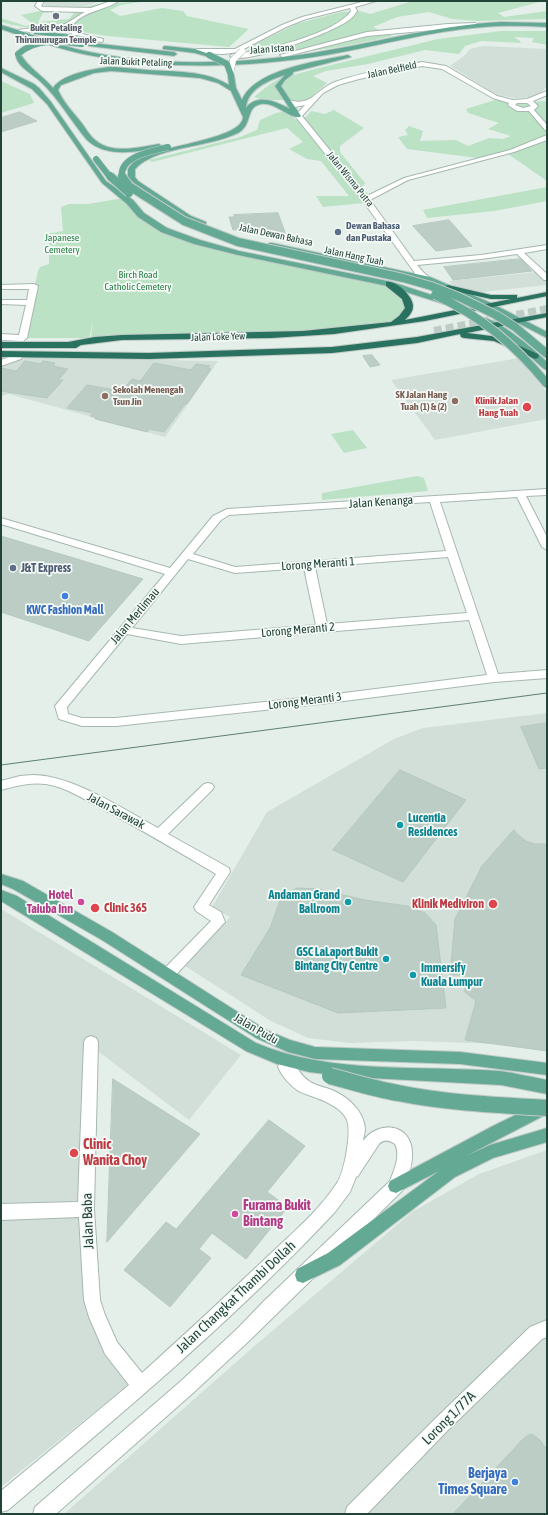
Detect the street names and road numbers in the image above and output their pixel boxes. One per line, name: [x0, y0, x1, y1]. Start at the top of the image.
street label: Jalan Istana: [249, 41, 295, 57]
street label: Jalan Bukit Petaling: [100, 55, 172, 69]
street label: Jalan Belfield: [366, 59, 418, 81]
street label: Jalan Wisma Putra: [324, 149, 376, 209]
street label: Jalan Dewan Bahasa: [238, 221, 314, 249]
street label: Jalan Hang Tuah: [323, 244, 385, 268]
street label: Jalan Loke Yew: [191, 330, 245, 344]
street label: Jalan Kenanga: [348, 493, 414, 511]
street label: Lorong Meranti 1: [281, 554, 355, 574]
street label: Jalan Merlimau: [107, 585, 163, 647]
street label: Lorong Meranti 2: [261, 620, 335, 640]
street label: Lorong Meranti 3: [268, 689, 342, 713]
street label: Jalan Sarawak: [85, 790, 147, 832]
street label: Jalan Pudu: [231, 1011, 281, 1047]
street label: Jalan Baba: [79, 1193, 97, 1249]
street label: Jalan Changkat Thambi Dollah: [173, 1237, 299, 1357]
street label: Lorong 1/77A: [419, 1388, 479, 1448]

